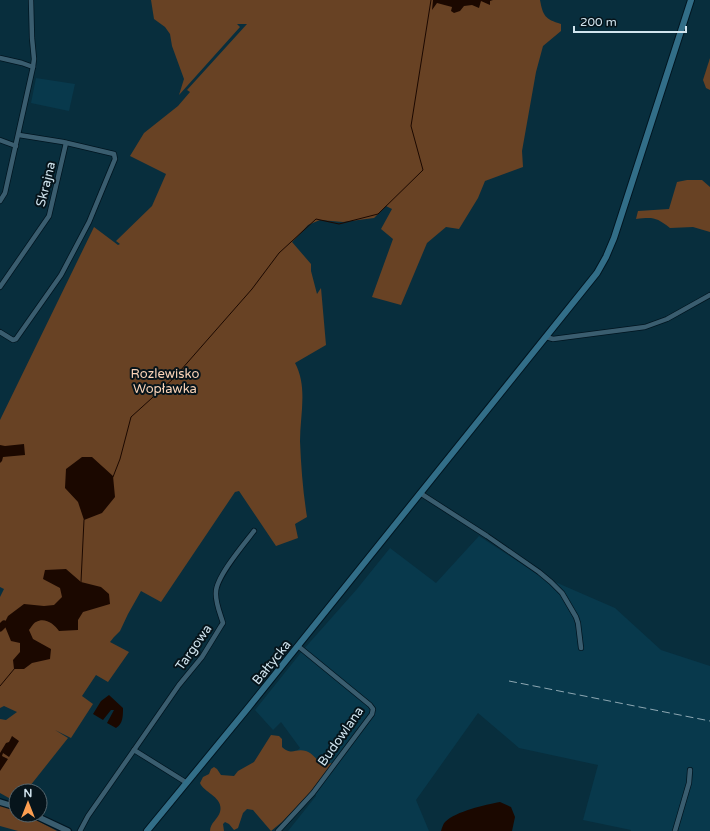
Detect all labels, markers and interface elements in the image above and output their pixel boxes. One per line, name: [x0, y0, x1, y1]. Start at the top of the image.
scale bar: [574, 8, 686, 34]
text: 200 m: [580, 15, 617, 29]
street label: Skrajna: [33, 160, 59, 208]
park label: Rozlewisko Wopławka: [131, 366, 199, 397]
street label: Targowa: [172, 621, 215, 674]
street label: Bałtycka: [249, 637, 295, 688]
street label: Budowlana: [314, 704, 367, 769]
north arrow: [8, 783, 48, 823]
text: N: [24, 787, 32, 800]

